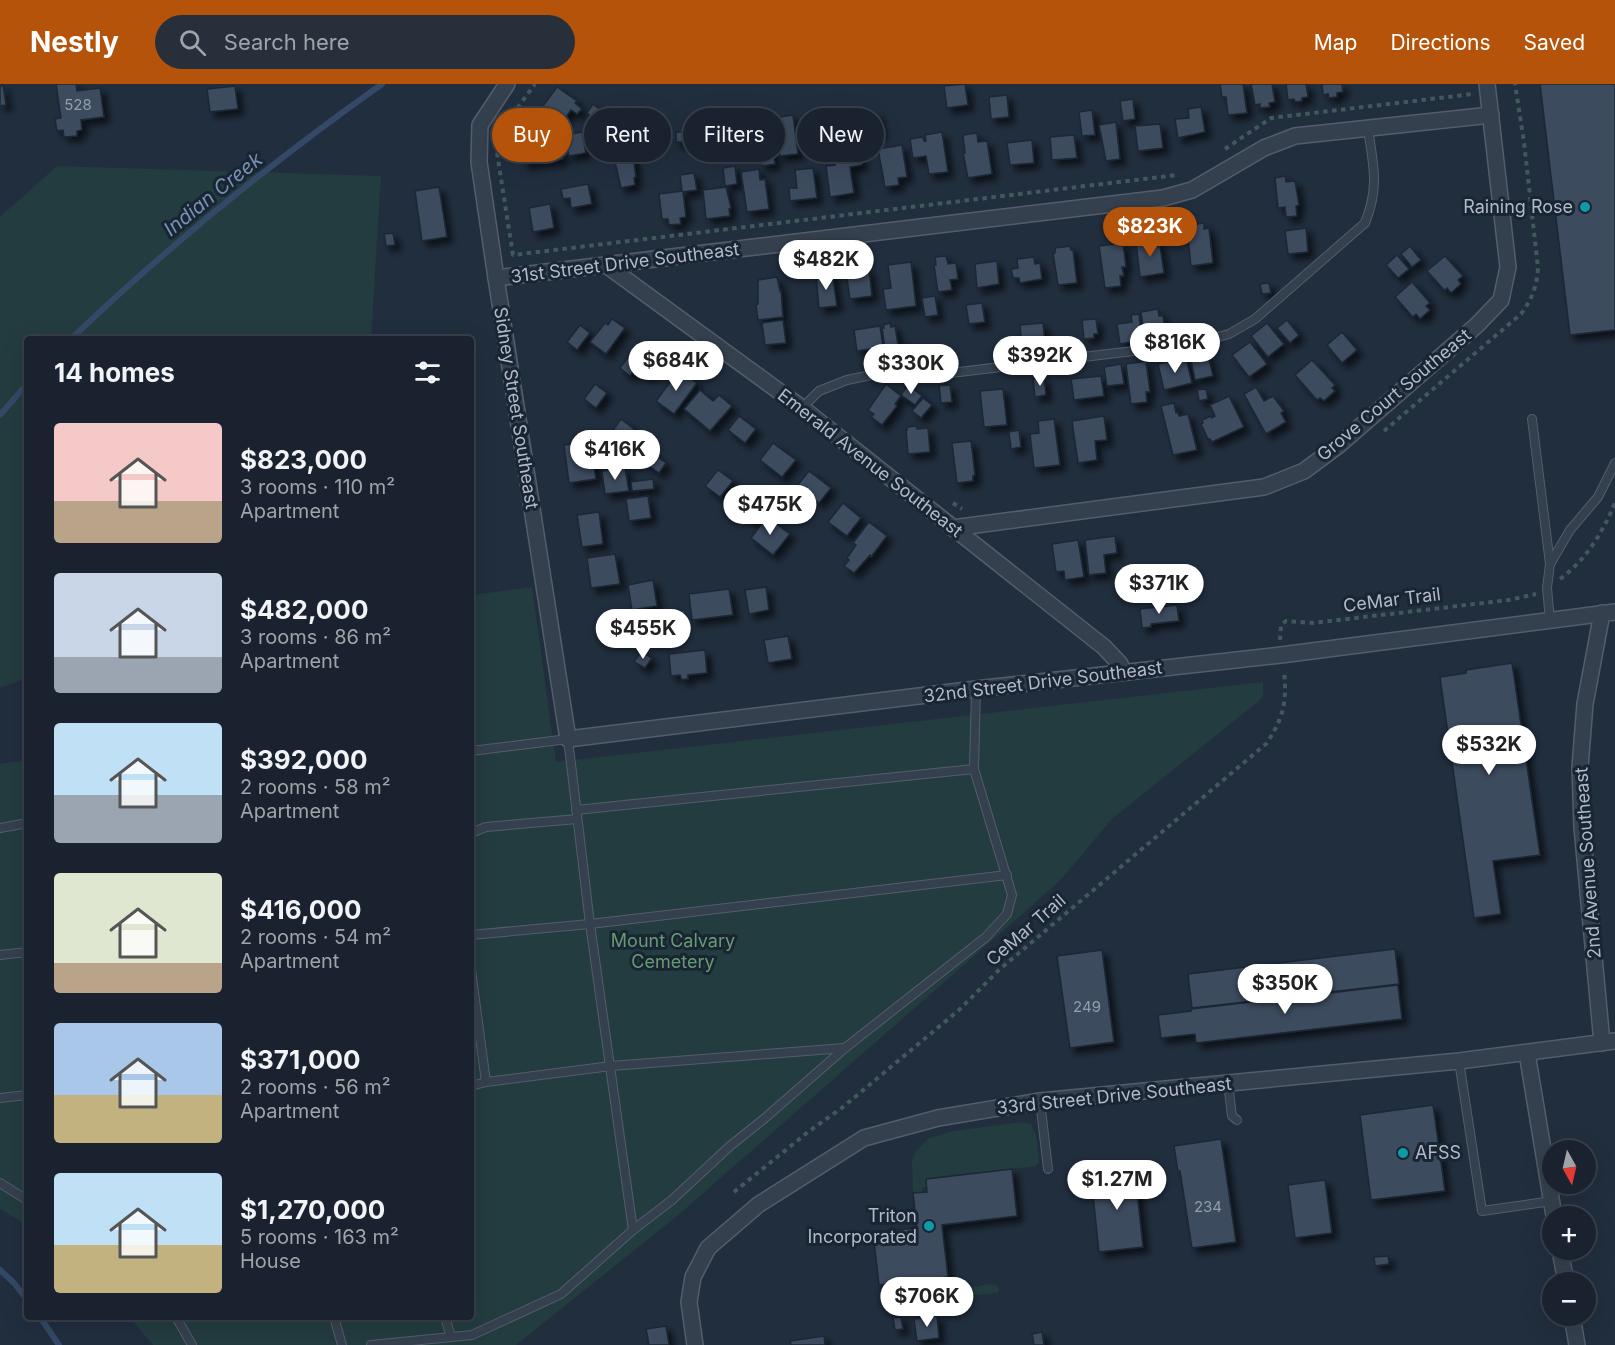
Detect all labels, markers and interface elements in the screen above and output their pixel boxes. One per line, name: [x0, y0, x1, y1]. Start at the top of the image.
search box: [155, 15, 575, 69]
text: Nestly: [30, 25, 119, 59]
icon: search: [176, 26, 209, 59]
text: Search here: [224, 29, 350, 55]
text: Map: [1314, 30, 1357, 55]
text: Directions: [1390, 30, 1491, 55]
text: Saved: [1524, 30, 1585, 55]
house number: 528: [64, 95, 92, 114]
chip: Buy: [492, 108, 572, 162]
chip: Rent: [584, 108, 671, 162]
chip: Filters: [683, 108, 785, 162]
chip: New: [797, 108, 884, 162]
water label: Indian Creek: [159, 146, 268, 241]
place label: Raining Rose: [1463, 196, 1573, 217]
marker: Raining Rose: [1578, 200, 1592, 214]
pin: $823K: [1108, 207, 1192, 258]
text: $823K: [1117, 214, 1183, 238]
street label: 31st Street Drive Southeast: [509, 238, 741, 287]
pin: $482K: [784, 240, 868, 291]
text: $482K: [793, 247, 859, 271]
street label: Sidney Street Southeast: [490, 305, 543, 511]
pin: $816K: [1133, 323, 1217, 374]
street label: Grove Court Southeast: [1313, 324, 1475, 465]
text: $816K: [1144, 330, 1206, 354]
pin: $392K: [998, 336, 1082, 387]
pin: $684K: [634, 341, 718, 392]
text: $392K: [1007, 343, 1073, 367]
pin: $330K: [869, 344, 953, 395]
text: $684K: [642, 348, 710, 372]
text: $330K: [878, 351, 944, 375]
icon: filters: [411, 356, 444, 389]
text: 14 homes: [54, 357, 175, 388]
street label: Emerald Avenue Southeast: [774, 384, 967, 541]
pin: $416K: [573, 430, 657, 481]
text: $416K: [584, 437, 646, 461]
text: $823,000: [240, 444, 367, 475]
icon: home: [102, 447, 174, 519]
text: 3 rooms · 110 m²: [240, 475, 395, 499]
pin: $475K: [728, 485, 812, 536]
text: $475K: [737, 492, 803, 516]
text: Apartment: [240, 499, 339, 523]
pin: $371K: [1117, 564, 1201, 615]
text: $371K: [1129, 571, 1189, 595]
street label: CeMar Trail: [1342, 583, 1442, 616]
text: $482,000: [240, 594, 368, 625]
icon: home: [102, 597, 174, 669]
pin: $455K: [601, 609, 685, 660]
text: $455K: [610, 616, 676, 640]
text: 3 rooms · 86 m²: [240, 625, 391, 649]
text: Apartment: [240, 649, 339, 673]
street label: 32nd Street Drive Southeast: [923, 656, 1163, 707]
pin: $532K: [1447, 725, 1531, 776]
text: $532K: [1456, 732, 1522, 756]
text: $392,000: [240, 744, 368, 775]
icon: home: [102, 747, 174, 819]
street label: 2nd Avenue Southeast: [1570, 767, 1605, 959]
text: 2 rooms · 58 m²: [240, 775, 391, 799]
text: Apartment: [240, 799, 339, 823]
street label: CeMar Trail: [982, 890, 1070, 970]
text: $416,000: [240, 894, 361, 925]
icon: home: [102, 897, 174, 969]
text: 2 rooms · 54 m²: [240, 925, 391, 949]
park label: Mount Calvary Cemetery: [611, 930, 735, 972]
text: Apartment: [240, 949, 339, 973]
pin: $350K: [1243, 964, 1327, 1015]
text: $350K: [1252, 971, 1318, 995]
house number: 249: [1073, 997, 1101, 1016]
text: $371,000: [240, 1044, 361, 1075]
icon: home: [102, 1047, 174, 1119]
street label: 33rd Street Drive Southeast: [995, 1073, 1233, 1118]
text: 2 rooms · 56 m²: [240, 1075, 391, 1099]
text: Apartment: [240, 1099, 339, 1123]
north arrow: [1542, 1140, 1596, 1194]
map controls: [1542, 1140, 1596, 1326]
place label: AFSS: [1415, 1142, 1461, 1163]
marker: AFSS: [1396, 1146, 1410, 1160]
pin: $1.27M: [1068, 1160, 1166, 1211]
text: $1.27M: [1081, 1167, 1153, 1191]
text: $1,270,000: [240, 1194, 385, 1225]
icon: home: [102, 1197, 174, 1269]
house number: 234: [1194, 1197, 1222, 1216]
place label: Triton Incorporated: [807, 1205, 917, 1247]
button: +: [1542, 1206, 1596, 1260]
marker: Triton Incorporated: [922, 1219, 936, 1233]
text: 5 rooms · 163 m²: [240, 1225, 399, 1249]
text: House: [240, 1249, 301, 1273]
button: −: [1542, 1272, 1596, 1326]
pin: $706K: [885, 1277, 969, 1328]
text: $706K: [894, 1284, 960, 1308]

